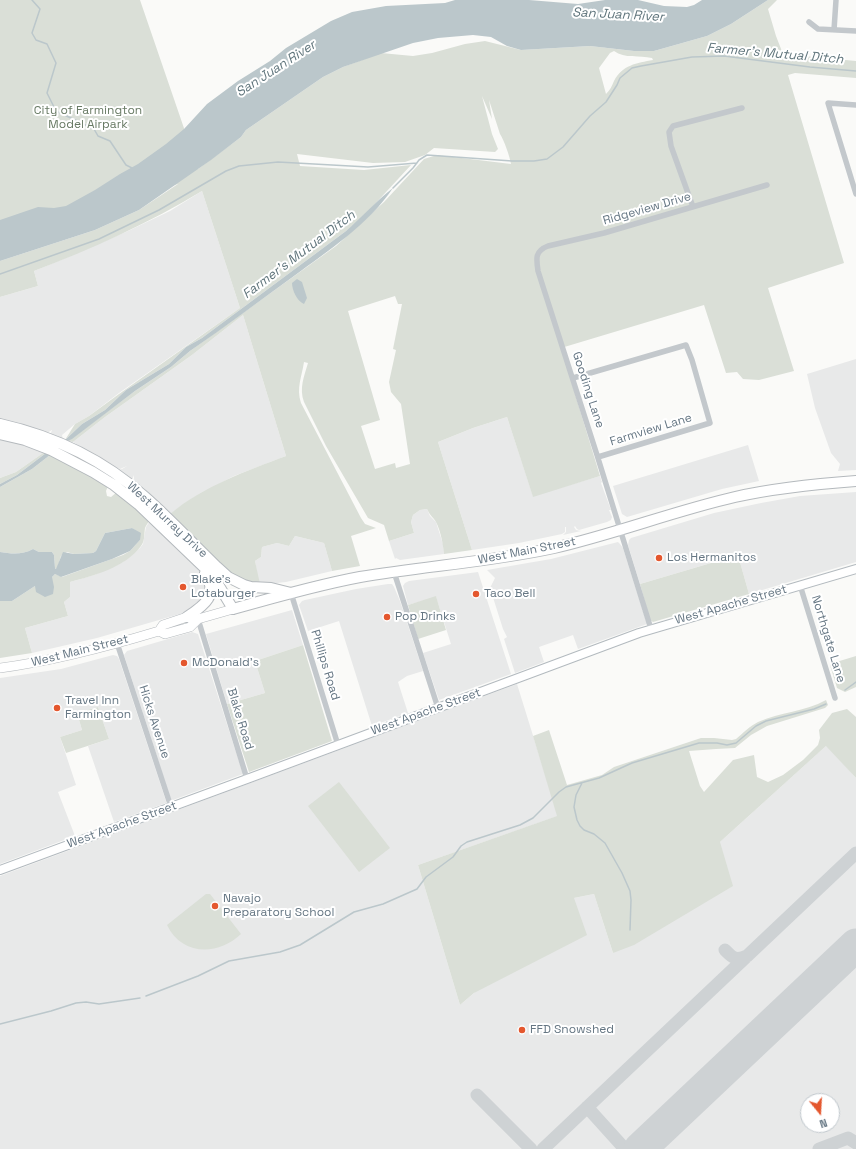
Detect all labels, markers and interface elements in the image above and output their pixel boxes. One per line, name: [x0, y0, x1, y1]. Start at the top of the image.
water label: San Juan River: [572, 5, 664, 25]
water label: San Juan River: [233, 38, 319, 100]
water label: Farmer's Mutual Ditch: [706, 40, 844, 68]
park label: City of Farmington Model Airpark: [34, 104, 142, 132]
street label: Ridgeview Drive: [601, 190, 693, 228]
water label: Farmer's Mutual Ditch: [240, 208, 358, 302]
street label: Gooding Lane: [569, 350, 607, 430]
street label: Farmview Lane: [608, 411, 694, 449]
street label: West Murray Drive: [124, 479, 210, 561]
street label: West Main Street: [477, 534, 577, 568]
place label: Los Hermanitos: [667, 551, 756, 565]
marker: Los Hermanitos: [654, 553, 664, 563]
place label: Blake's Lotaburger: [191, 573, 256, 601]
marker: Blake's Lotaburger: [178, 582, 188, 592]
street label: West Apache Street: [673, 582, 789, 628]
place label: Taco Bell: [484, 587, 535, 601]
marker: Taco Bell: [471, 589, 481, 599]
street label: Northgate Lane: [808, 594, 848, 684]
place label: Pop Drinks: [395, 610, 456, 624]
marker: Pop Drinks: [382, 612, 392, 622]
street label: Phillips Road: [307, 628, 343, 702]
street label: West Main Street: [30, 632, 130, 670]
place label: McDonald's: [192, 656, 259, 670]
marker: McDonald's: [179, 658, 189, 668]
street label: Hicks Avenue: [135, 684, 173, 760]
street label: West Apache Street: [369, 685, 483, 739]
street label: Blake Road: [224, 687, 256, 751]
place label: Travel Inn Farmington: [65, 694, 131, 722]
marker: Travel Inn Farmington: [52, 703, 62, 713]
street label: West Apache Street: [65, 798, 179, 852]
place label: Navajo Preparatory School: [223, 892, 334, 920]
marker: Navajo Preparatory School: [210, 901, 220, 911]
place label: FFD Snowshed: [530, 1023, 614, 1037]
marker: FFD Snowshed: [517, 1025, 527, 1035]
north arrow: [800, 1093, 840, 1133]
text: N: [818, 1116, 829, 1131]

